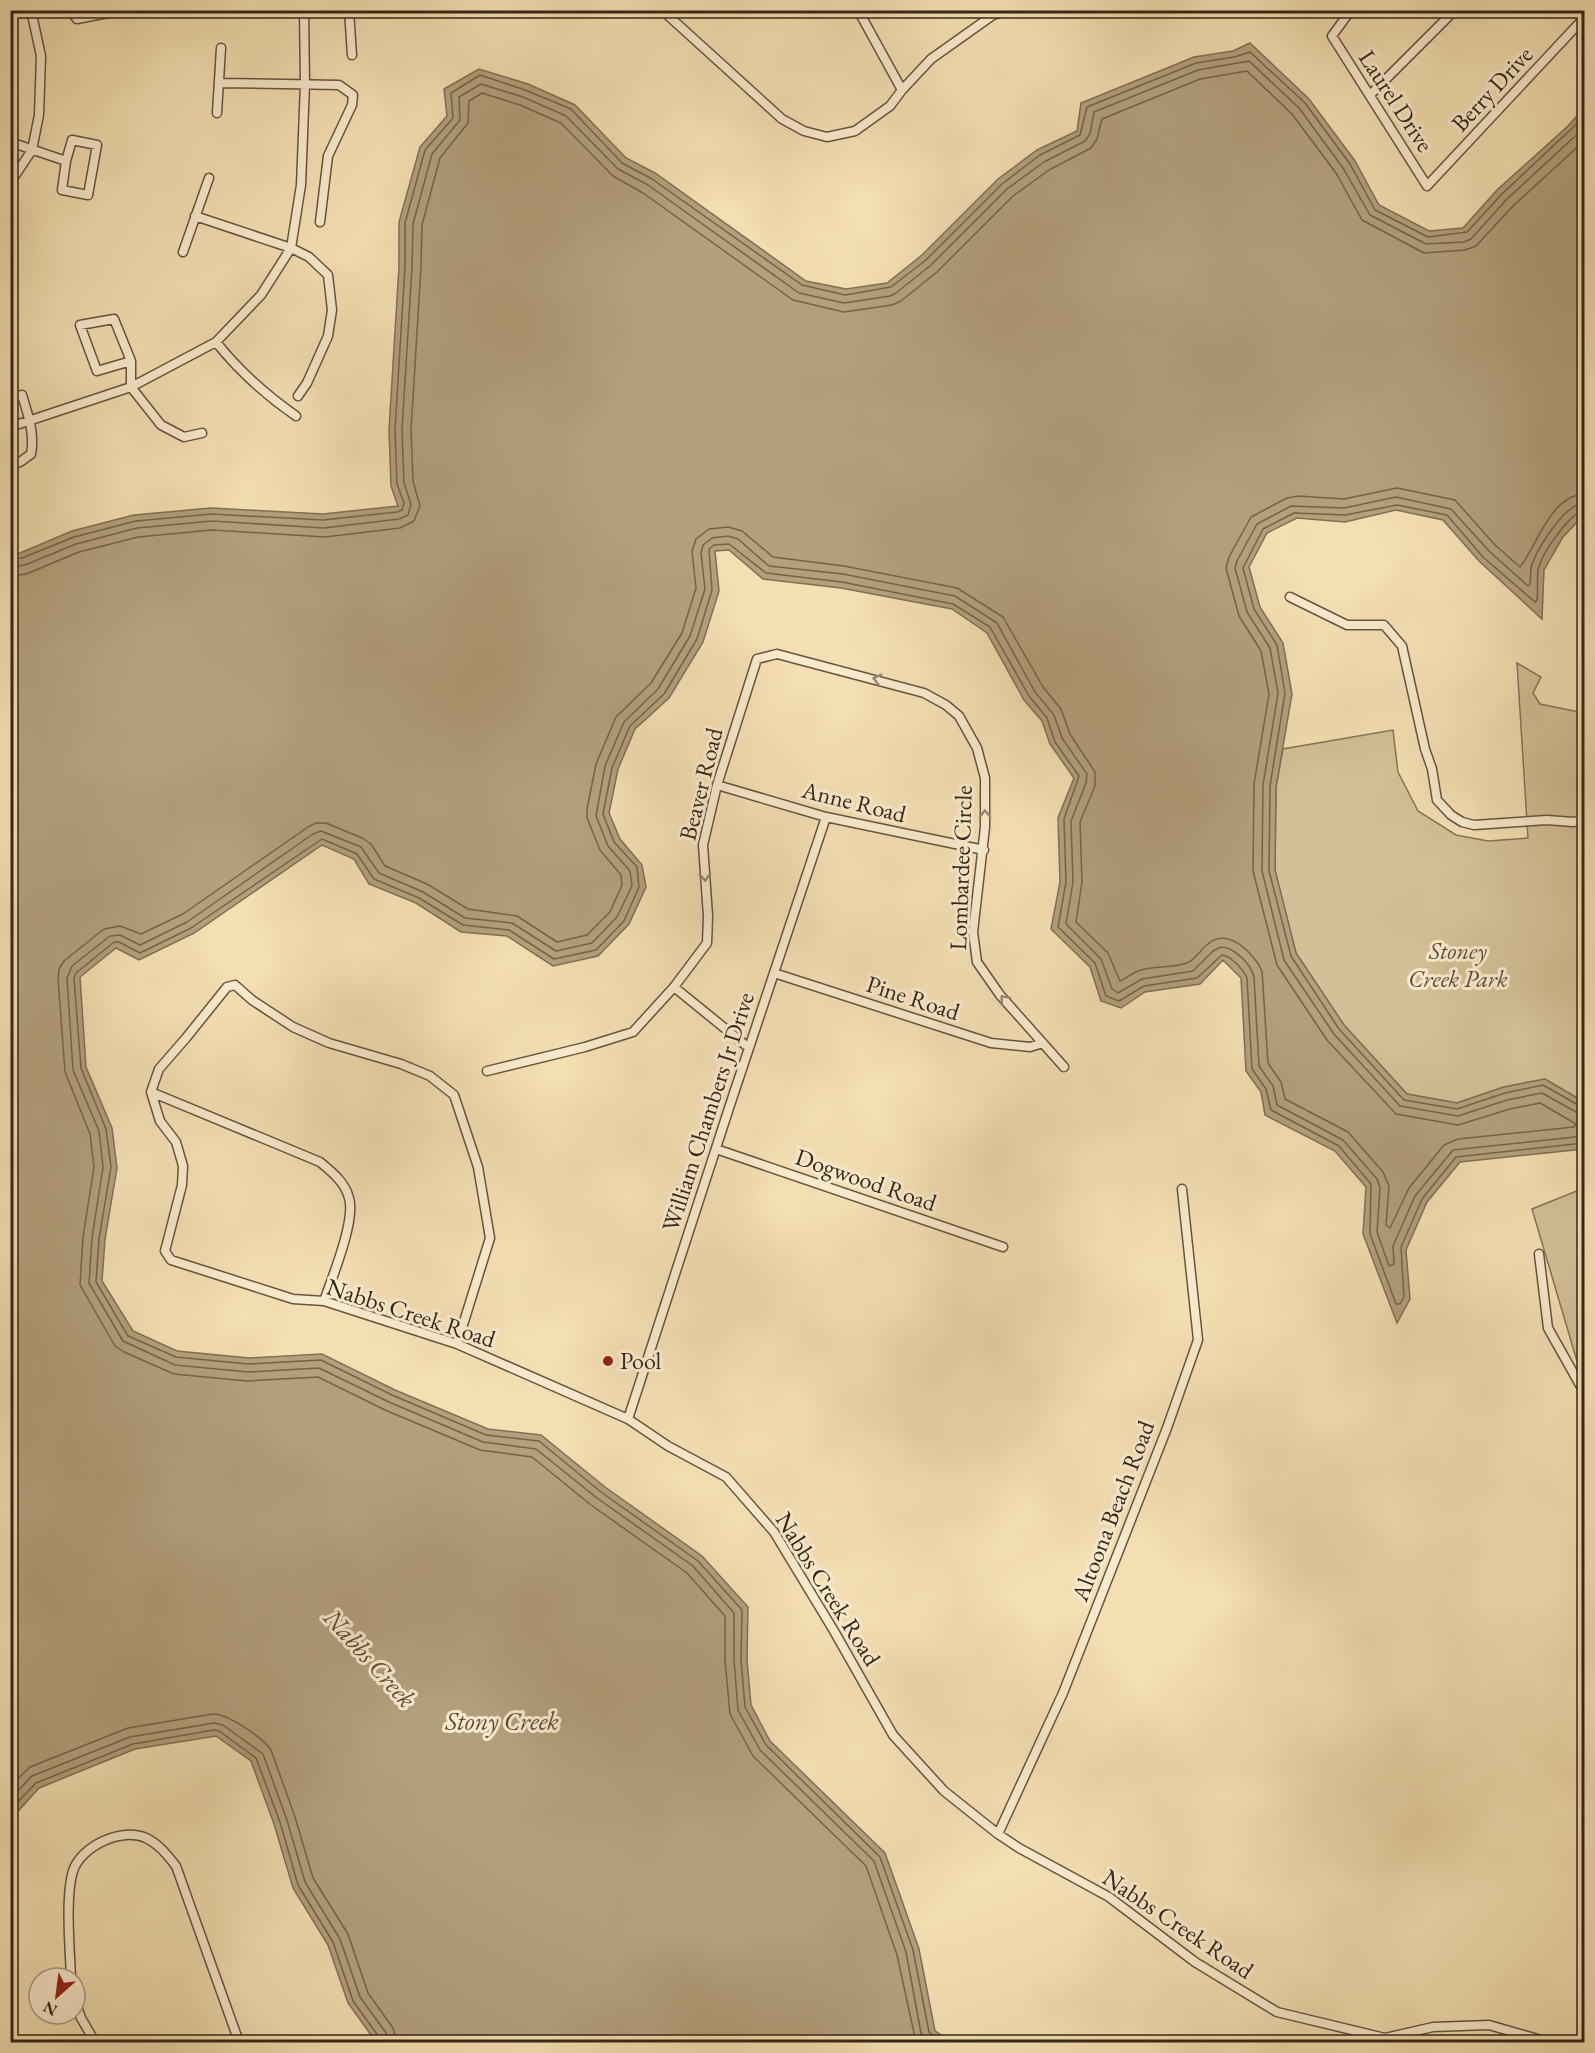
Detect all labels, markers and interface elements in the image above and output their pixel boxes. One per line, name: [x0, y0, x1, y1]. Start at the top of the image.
street label: Berry Drive: [1444, 39, 1539, 138]
street label: Laurel Drive: [1352, 44, 1441, 158]
one-way arrow: [872, 674, 882, 687]
street label: Beaver Road: [672, 724, 730, 843]
street label: Anne Road: [798, 773, 910, 830]
street label: Lombardee Circle: [942, 785, 979, 951]
one-way arrow: [979, 810, 991, 819]
one-way arrow: [698, 873, 711, 882]
park label: Stoney Creek Park: [1408, 935, 1508, 994]
street label: Pine Road: [863, 968, 964, 1027]
street label: William Chambers Jr Drive: [654, 988, 761, 1236]
one-way arrow: [1001, 995, 1012, 1006]
street label: Dogwood Road: [792, 1141, 942, 1218]
street label: Nabbs Creek Road: [323, 1271, 500, 1355]
place label: Pool: [620, 1345, 661, 1376]
marker: Pool: [601, 1354, 615, 1368]
street label: Altoona Beach Road: [1063, 1415, 1162, 1606]
street label: Nabbs Creek Road: [769, 1506, 889, 1672]
water label: Nabbs Creek: [316, 1600, 424, 1715]
water label: Stony Creek: [444, 1704, 559, 1738]
street label: Nabbs Creek Road: [1097, 1862, 1260, 1986]
north arrow: [27, 1966, 87, 2026]
text: N: [40, 1996, 61, 2021]

